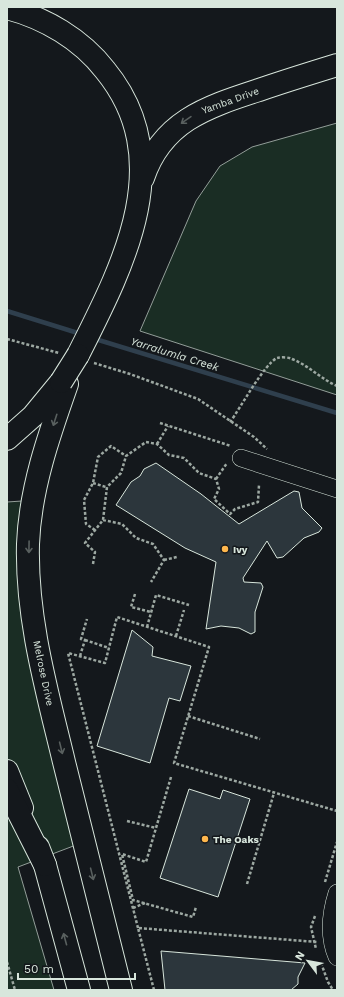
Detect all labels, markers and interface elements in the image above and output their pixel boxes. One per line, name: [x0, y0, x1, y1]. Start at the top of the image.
street label: Yamba Drive: [200, 85, 260, 116]
one-way arrow: [180, 116, 191, 124]
water label: Yarralumla Creek: [129, 335, 221, 374]
one-way arrow: [50, 414, 58, 426]
one-way arrow: [25, 540, 33, 553]
marker: Ivy: [220, 544, 230, 554]
place label: Ivy: [233, 544, 248, 555]
street label: Melrose Drive: [31, 639, 56, 707]
one-way arrow: [58, 741, 65, 754]
marker: The Oaks: [200, 834, 210, 844]
place label: The Oaks: [213, 834, 260, 845]
one-way arrow: [89, 867, 97, 880]
one-way arrow: [61, 933, 68, 946]
north arrow: [288, 941, 328, 981]
text: N: [292, 949, 308, 963]
scale bar: [18, 955, 135, 981]
text: 50 m: [24, 962, 54, 976]

